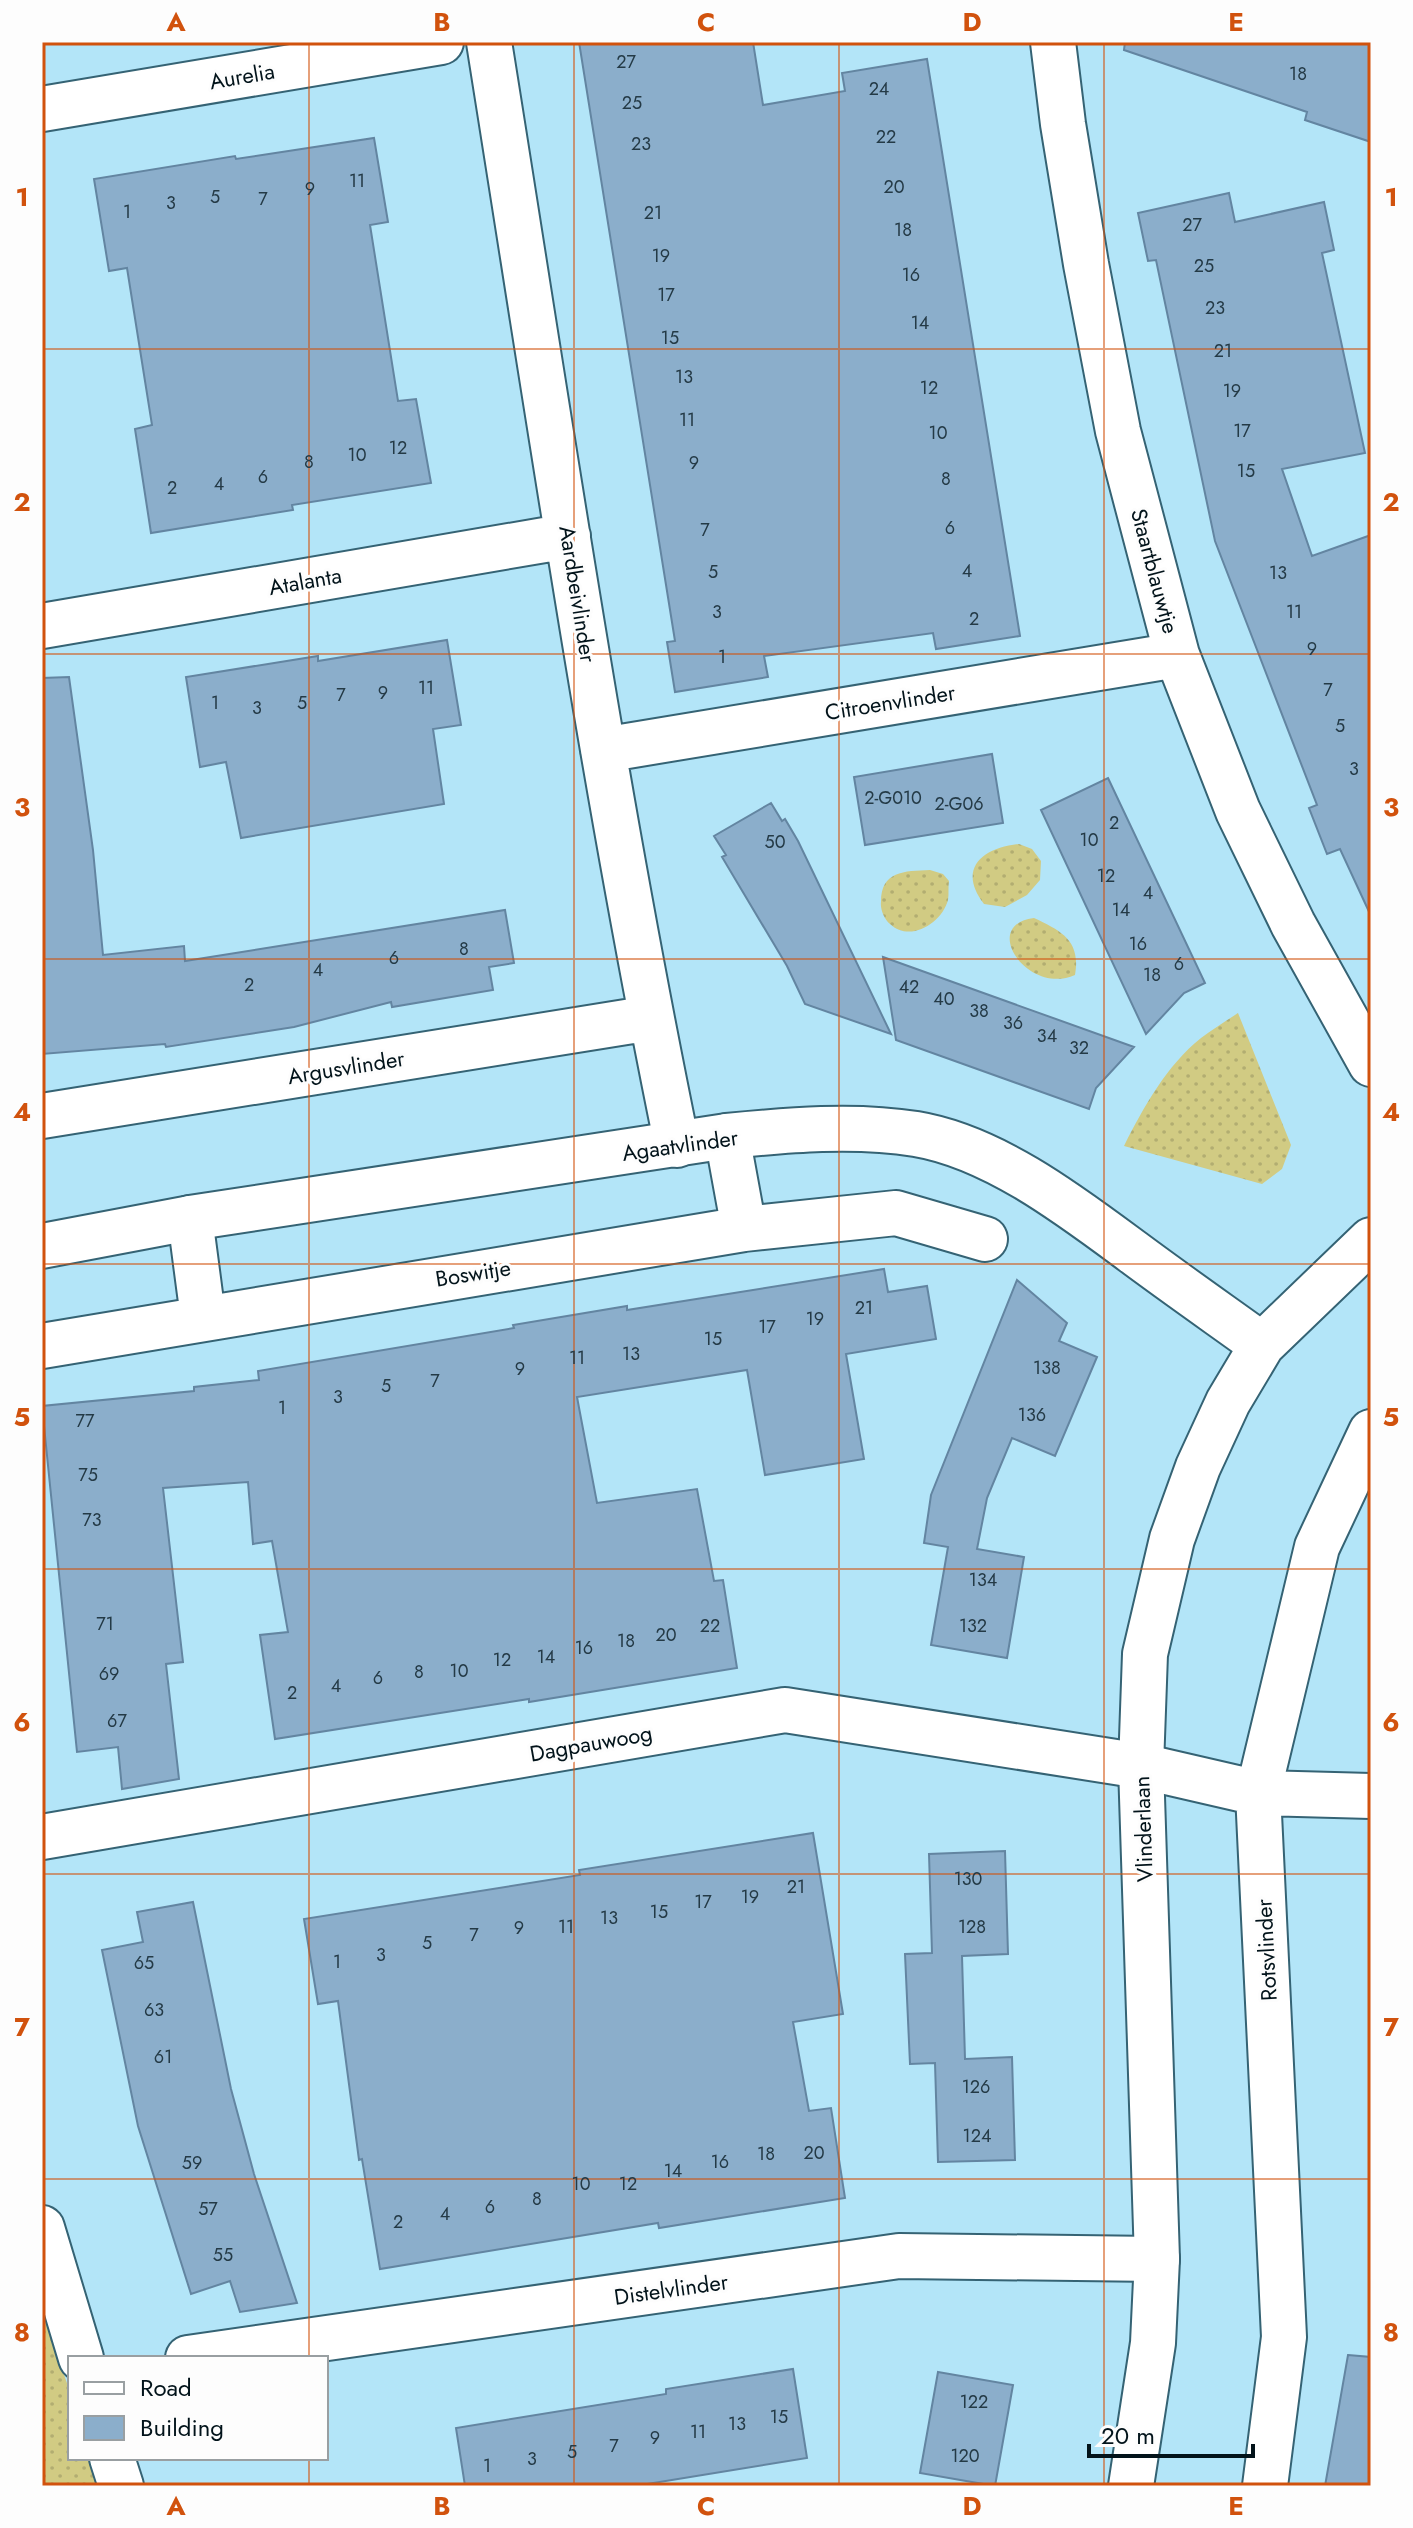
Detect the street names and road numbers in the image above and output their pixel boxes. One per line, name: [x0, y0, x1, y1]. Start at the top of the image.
street label: Aurelia: [207, 55, 277, 97]
street label: Staartblauwtje: [1123, 505, 1187, 637]
street label: Aardbeivlinder: [551, 523, 605, 665]
street label: Atalanta: [266, 559, 344, 603]
street label: Citroenvlinder: [823, 676, 958, 728]
street label: Argusvlinder: [285, 1042, 407, 1092]
street label: Agaatvlinder: [620, 1121, 741, 1169]
street label: Boswitje: [433, 1251, 513, 1295]
street label: Dagpauwoog: [527, 1716, 655, 1770]
street label: Vlinderlaan: [1125, 1775, 1161, 1883]
street label: Rotsvlinder: [1247, 1898, 1285, 2002]
street label: Distelvlinder: [612, 2265, 730, 2313]

